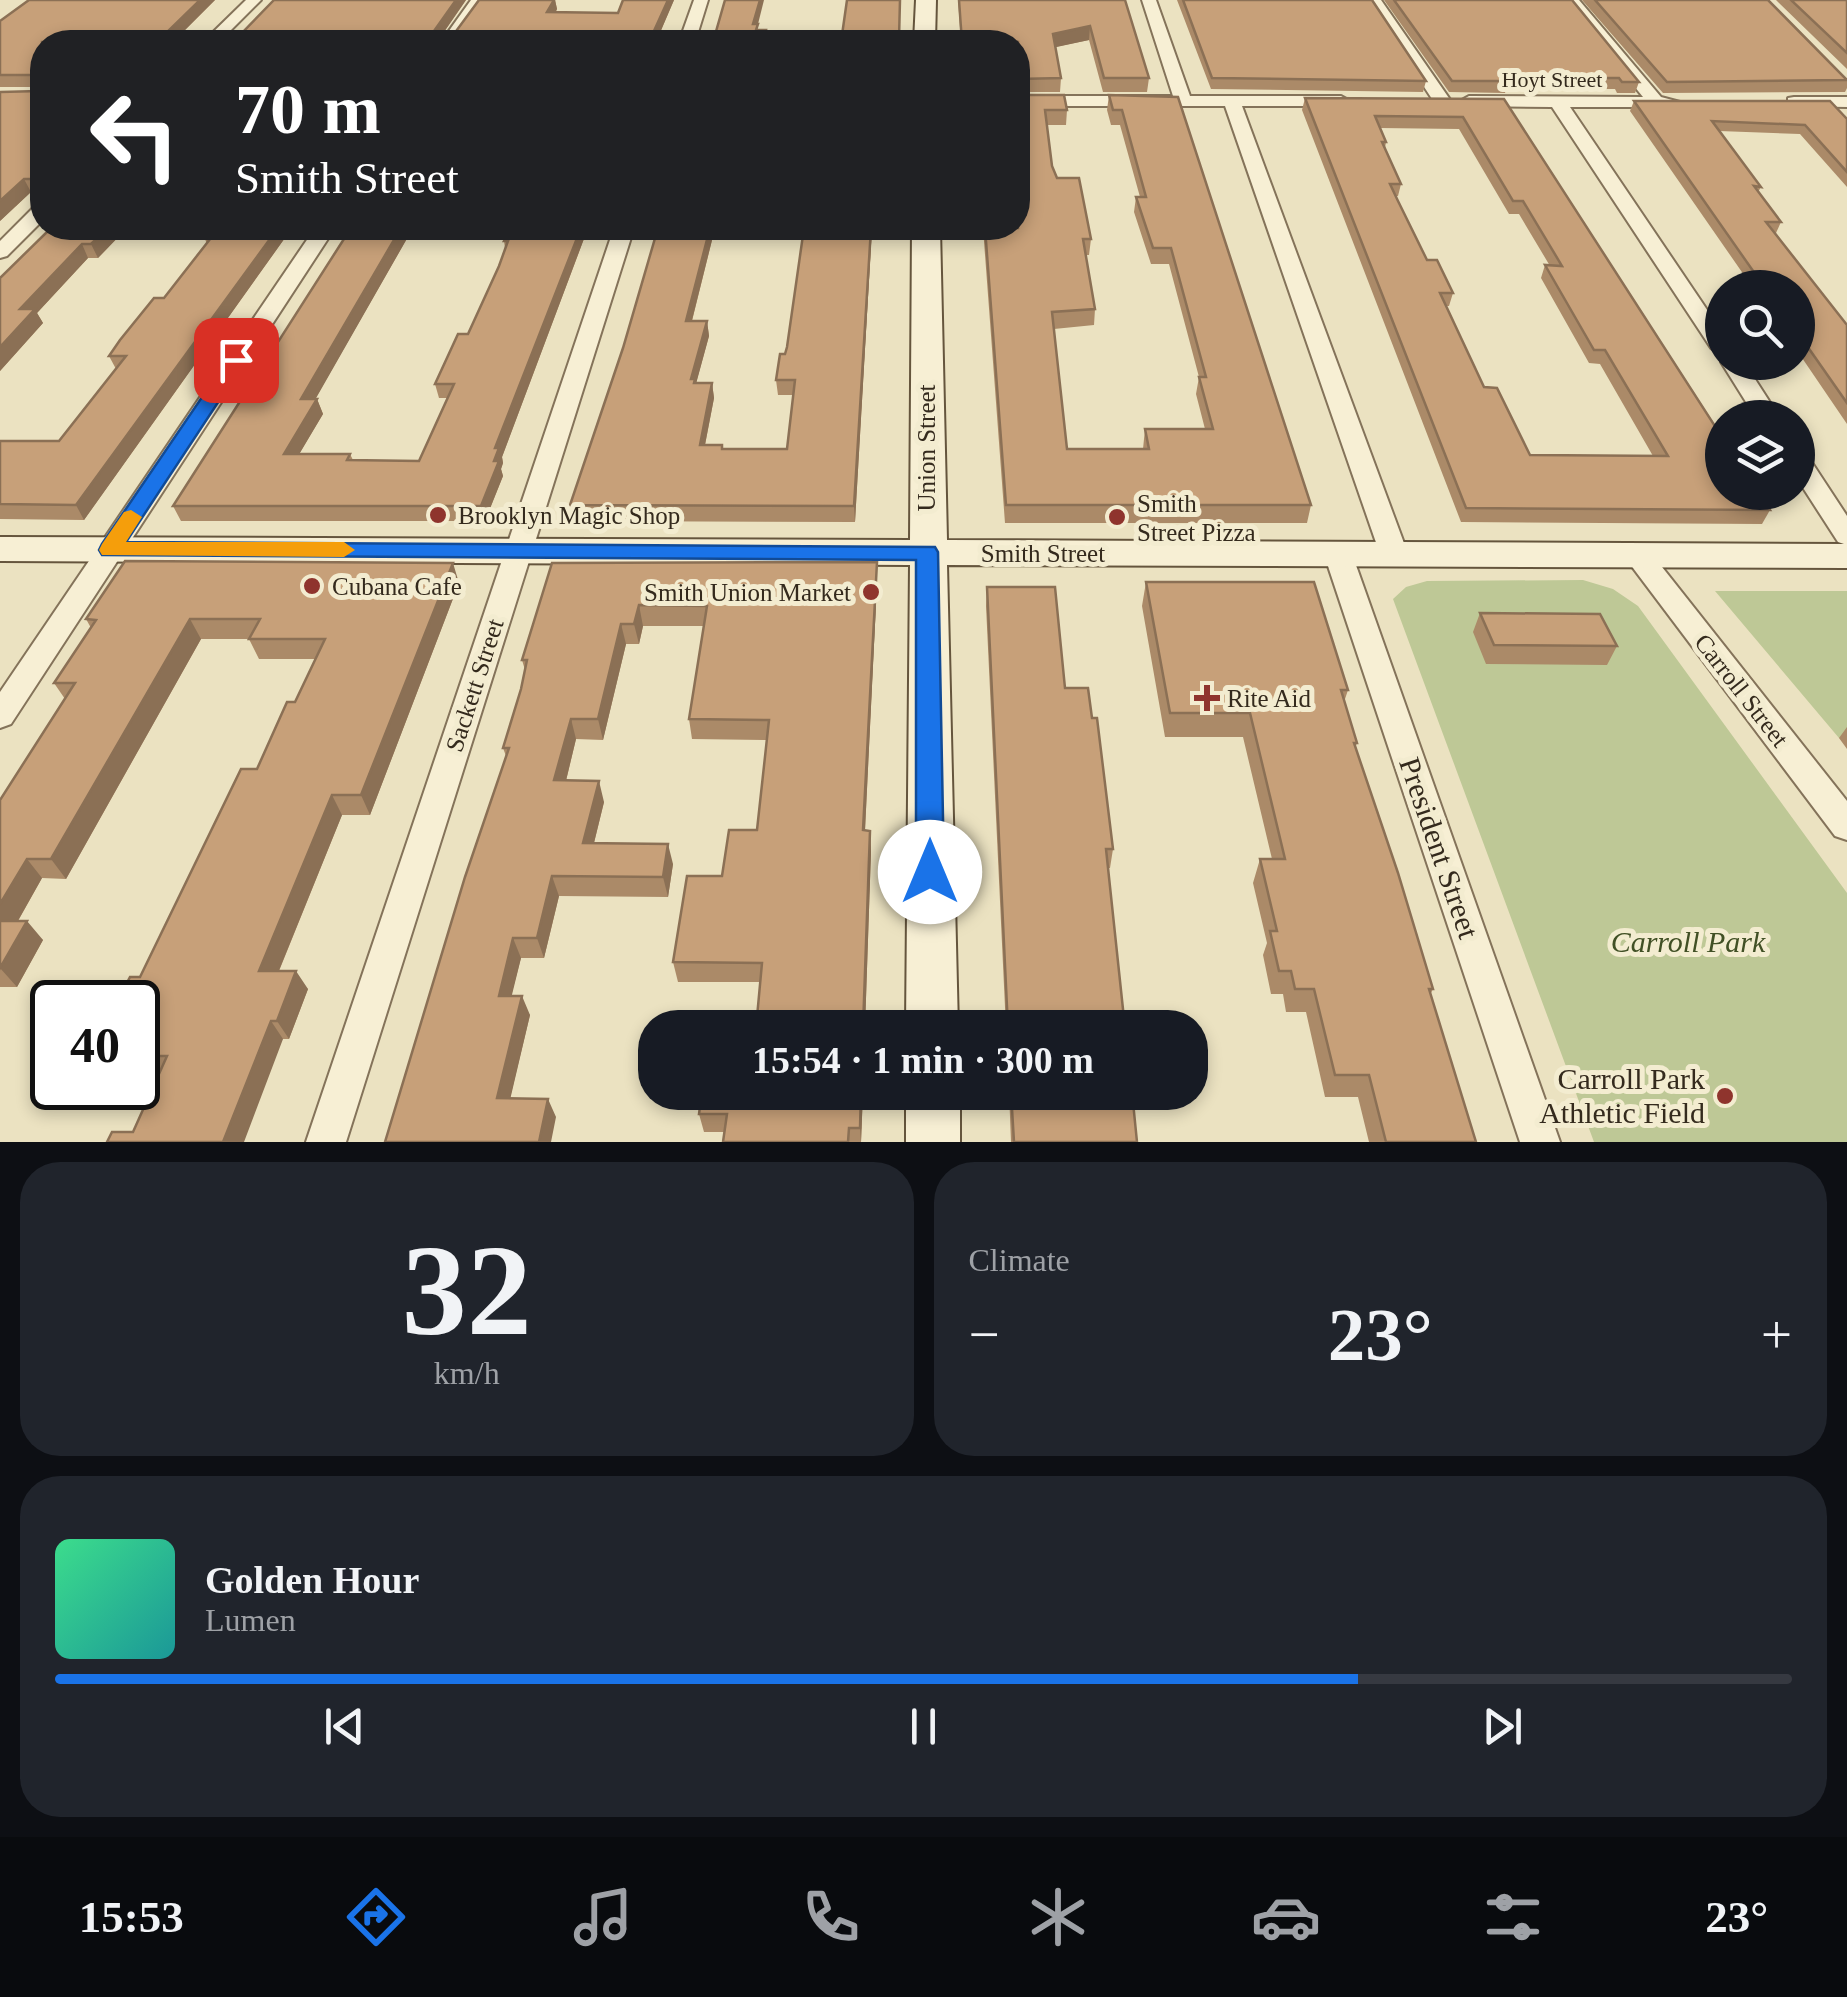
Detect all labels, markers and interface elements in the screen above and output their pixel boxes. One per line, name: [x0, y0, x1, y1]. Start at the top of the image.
street label: Hoyt Street: [1502, 67, 1602, 92]
icon: left: [70, 70, 200, 200]
text: 70 m: [235, 71, 381, 148]
text: Smith Street: [235, 153, 459, 203]
map controls: [1705, 270, 1815, 510]
button: search: [1705, 270, 1815, 380]
pin: [194, 318, 279, 403]
icon: arrive: [209, 333, 264, 388]
street label: Union Street: [913, 384, 940, 512]
button: layers: [1705, 400, 1815, 510]
place label: Smith Street Pizza: [1137, 490, 1256, 546]
place label: Brooklyn Magic Shop: [458, 502, 680, 529]
marker: Brooklyn Magic Shop: [427, 504, 449, 526]
marker: Smith Street Pizza: [1106, 506, 1128, 528]
street label: Smith Street: [981, 540, 1105, 567]
place label: Cubana Cafe: [332, 573, 462, 600]
marker: Cubana Cafe: [301, 575, 323, 597]
place label: Smith Union Market: [644, 579, 851, 606]
marker: Smith Union Market: [860, 581, 882, 603]
street label: Sackett Street: [440, 615, 509, 755]
street label: Carroll Street: [1689, 629, 1794, 752]
place label: Rite Aid: [1227, 685, 1312, 712]
marker: Rite Aid: [1196, 687, 1218, 709]
street label: President Street: [1393, 753, 1486, 943]
position arrow: [878, 820, 982, 924]
park label: Carroll Park: [1611, 925, 1766, 958]
speed limit sign: 40: [30, 980, 160, 1110]
text: 15:54 · 1 min · 300 m: [752, 1039, 1094, 1081]
place label: Carroll Park Athletic Field: [1539, 1062, 1705, 1129]
marker: Carroll Park Athletic Field: [1714, 1085, 1736, 1107]
text: 32: [402, 1218, 532, 1362]
text: Climate: [969, 1242, 1070, 1278]
text: 23°: [1328, 1293, 1433, 1376]
text: −: [969, 1304, 1000, 1365]
text: +: [1761, 1304, 1792, 1365]
text: km/h: [434, 1355, 500, 1391]
text: Golden Hour: [205, 1559, 419, 1601]
text: Lumen: [205, 1602, 296, 1638]
icon: previous: [317, 1699, 372, 1754]
icon: pause: [896, 1699, 951, 1754]
icon: next: [1475, 1699, 1530, 1754]
icon: directions: [341, 1882, 411, 1952]
icon: music: [568, 1882, 638, 1952]
icon: phone: [796, 1882, 866, 1952]
icon: climate: [1023, 1882, 1093, 1952]
icon: car: [1251, 1882, 1321, 1952]
icon: filters: [1478, 1882, 1548, 1952]
text: 15:53: [79, 1892, 184, 1942]
text: 23°: [1705, 1892, 1768, 1942]

